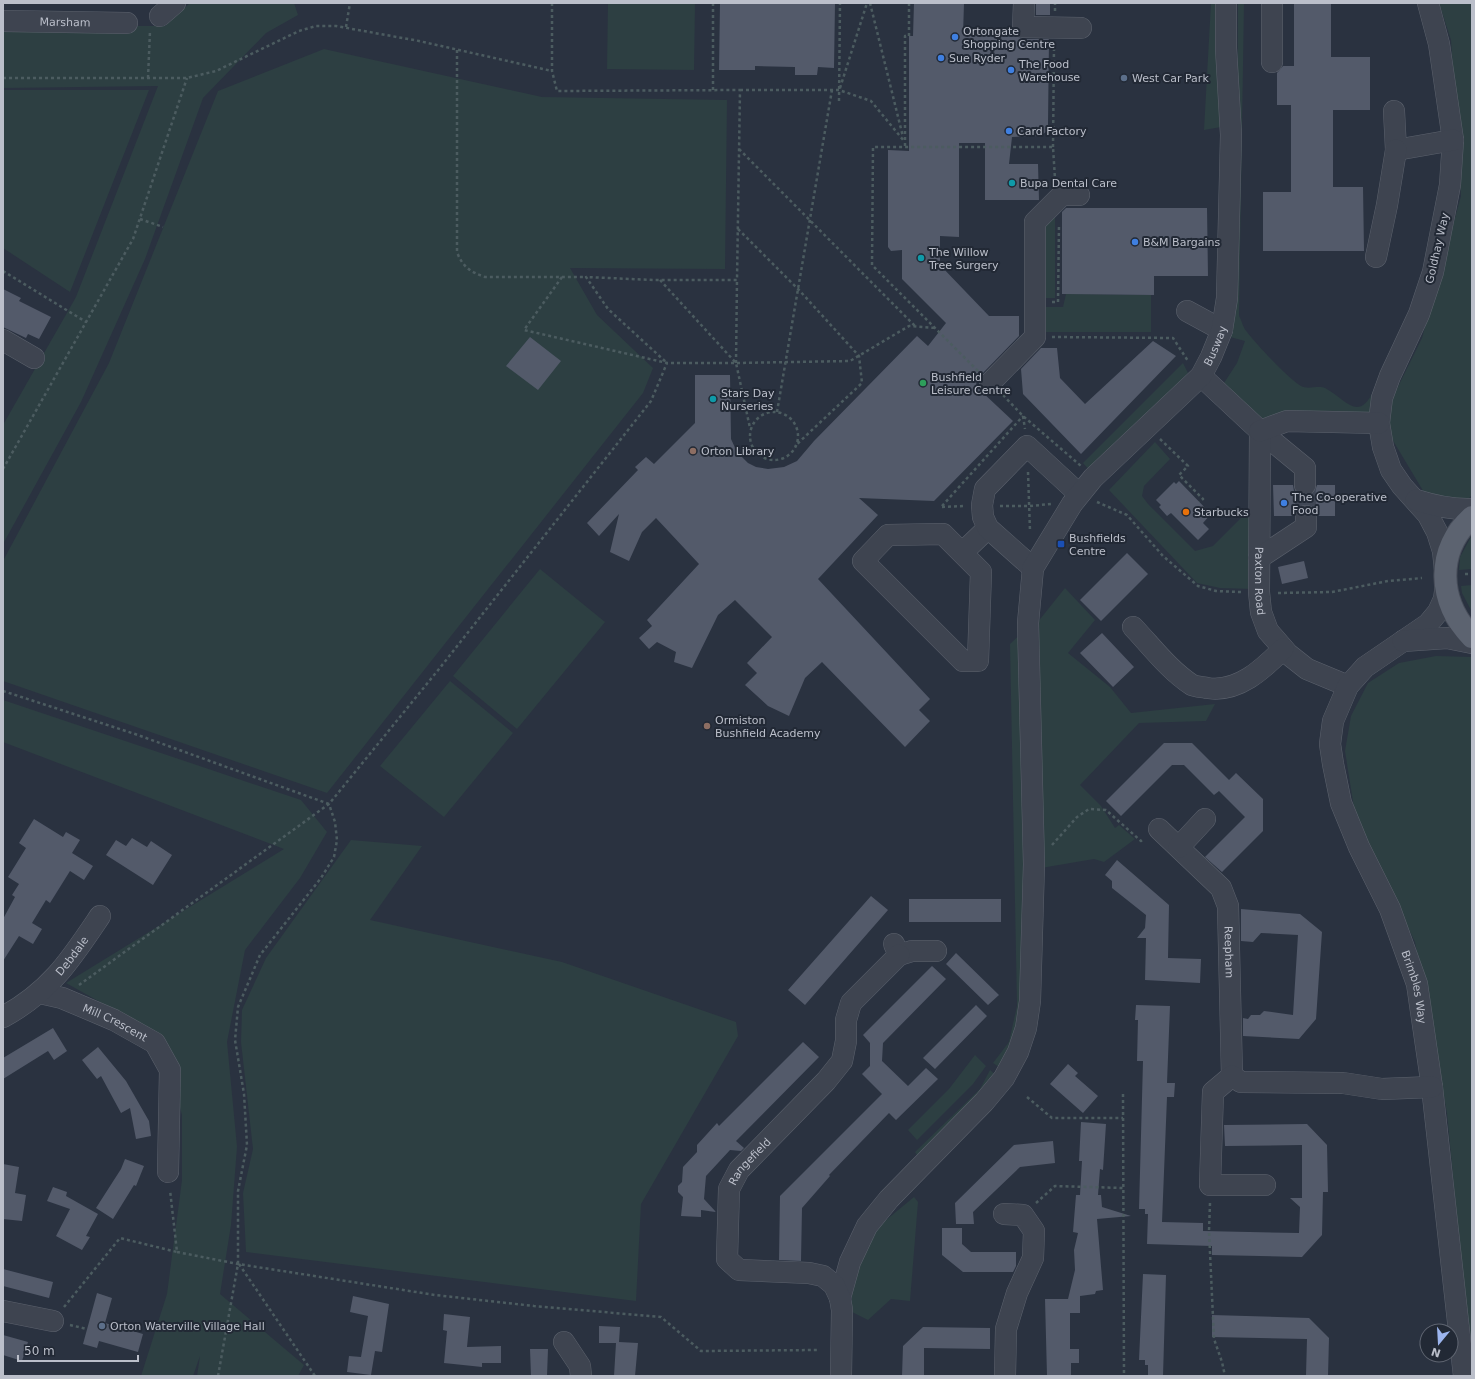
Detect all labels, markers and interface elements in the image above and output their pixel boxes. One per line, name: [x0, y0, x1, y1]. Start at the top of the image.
street label: Marsham: [39, 16, 91, 29]
place label: Ortongate Shopping Centre: [963, 25, 1055, 51]
marker: Ortongate Shopping Centre: [950, 32, 960, 42]
place label: Sue Ryder: [949, 52, 1006, 65]
marker: Sue Ryder: [936, 53, 946, 63]
place label: The Food Warehouse: [1018, 58, 1080, 84]
marker: The Food Warehouse: [1006, 65, 1016, 75]
place label: West Car Park: [1132, 72, 1209, 85]
marker: West Car Park: [1119, 73, 1129, 83]
place label: Card Factory: [1017, 125, 1087, 138]
marker: Card Factory: [1004, 126, 1014, 136]
place label: Bupa Dental Care: [1020, 177, 1117, 190]
marker: Bupa Dental Care: [1007, 178, 1017, 188]
street label: Goldhay Way: [1423, 211, 1452, 285]
place label: B&M Bargains: [1143, 236, 1220, 249]
marker: B&M Bargains: [1130, 237, 1140, 247]
place label: The Willow Tree Surgery: [928, 246, 999, 272]
marker: The Willow Tree Surgery: [916, 253, 926, 263]
street label: Busway: [1201, 324, 1230, 368]
place label: Bushfield Leisure Centre: [931, 371, 1011, 397]
marker: Bushfield Leisure Centre: [918, 378, 928, 388]
place label: Stars Day Nurseries: [721, 387, 775, 413]
marker: Stars Day Nurseries: [708, 394, 718, 404]
place label: Orton Library: [701, 445, 775, 458]
marker: Orton Library: [688, 446, 698, 456]
place label: The Co-operative Food: [1291, 491, 1387, 517]
marker: The Co-operative Food: [1279, 498, 1289, 508]
place label: Starbucks: [1194, 506, 1249, 519]
marker: Starbucks: [1181, 507, 1191, 517]
place label: Bushfields Centre: [1069, 532, 1126, 558]
marker: Bushfields Centre: [1056, 539, 1066, 549]
street label: Paxton Road: [1252, 547, 1267, 616]
place label: Ormiston Bushfield Academy: [715, 714, 821, 740]
marker: Ormiston Bushfield Academy: [702, 721, 712, 731]
street label: Reepham: [1221, 926, 1236, 978]
street label: Debdale: [53, 934, 91, 978]
street label: Brimbles Way: [1398, 949, 1429, 1025]
street label: Mill Crescent: [80, 1001, 150, 1045]
street label: Rangefield: [726, 1135, 774, 1188]
place label: Orton Waterville Village Hall: [110, 1320, 265, 1333]
marker: Orton Waterville Village Hall: [97, 1321, 107, 1331]
north arrow: [1419, 1323, 1459, 1363]
scale bar: [18, 1337, 138, 1363]
text: 50 m: [24, 1344, 55, 1358]
text: N: [1430, 1344, 1442, 1360]

